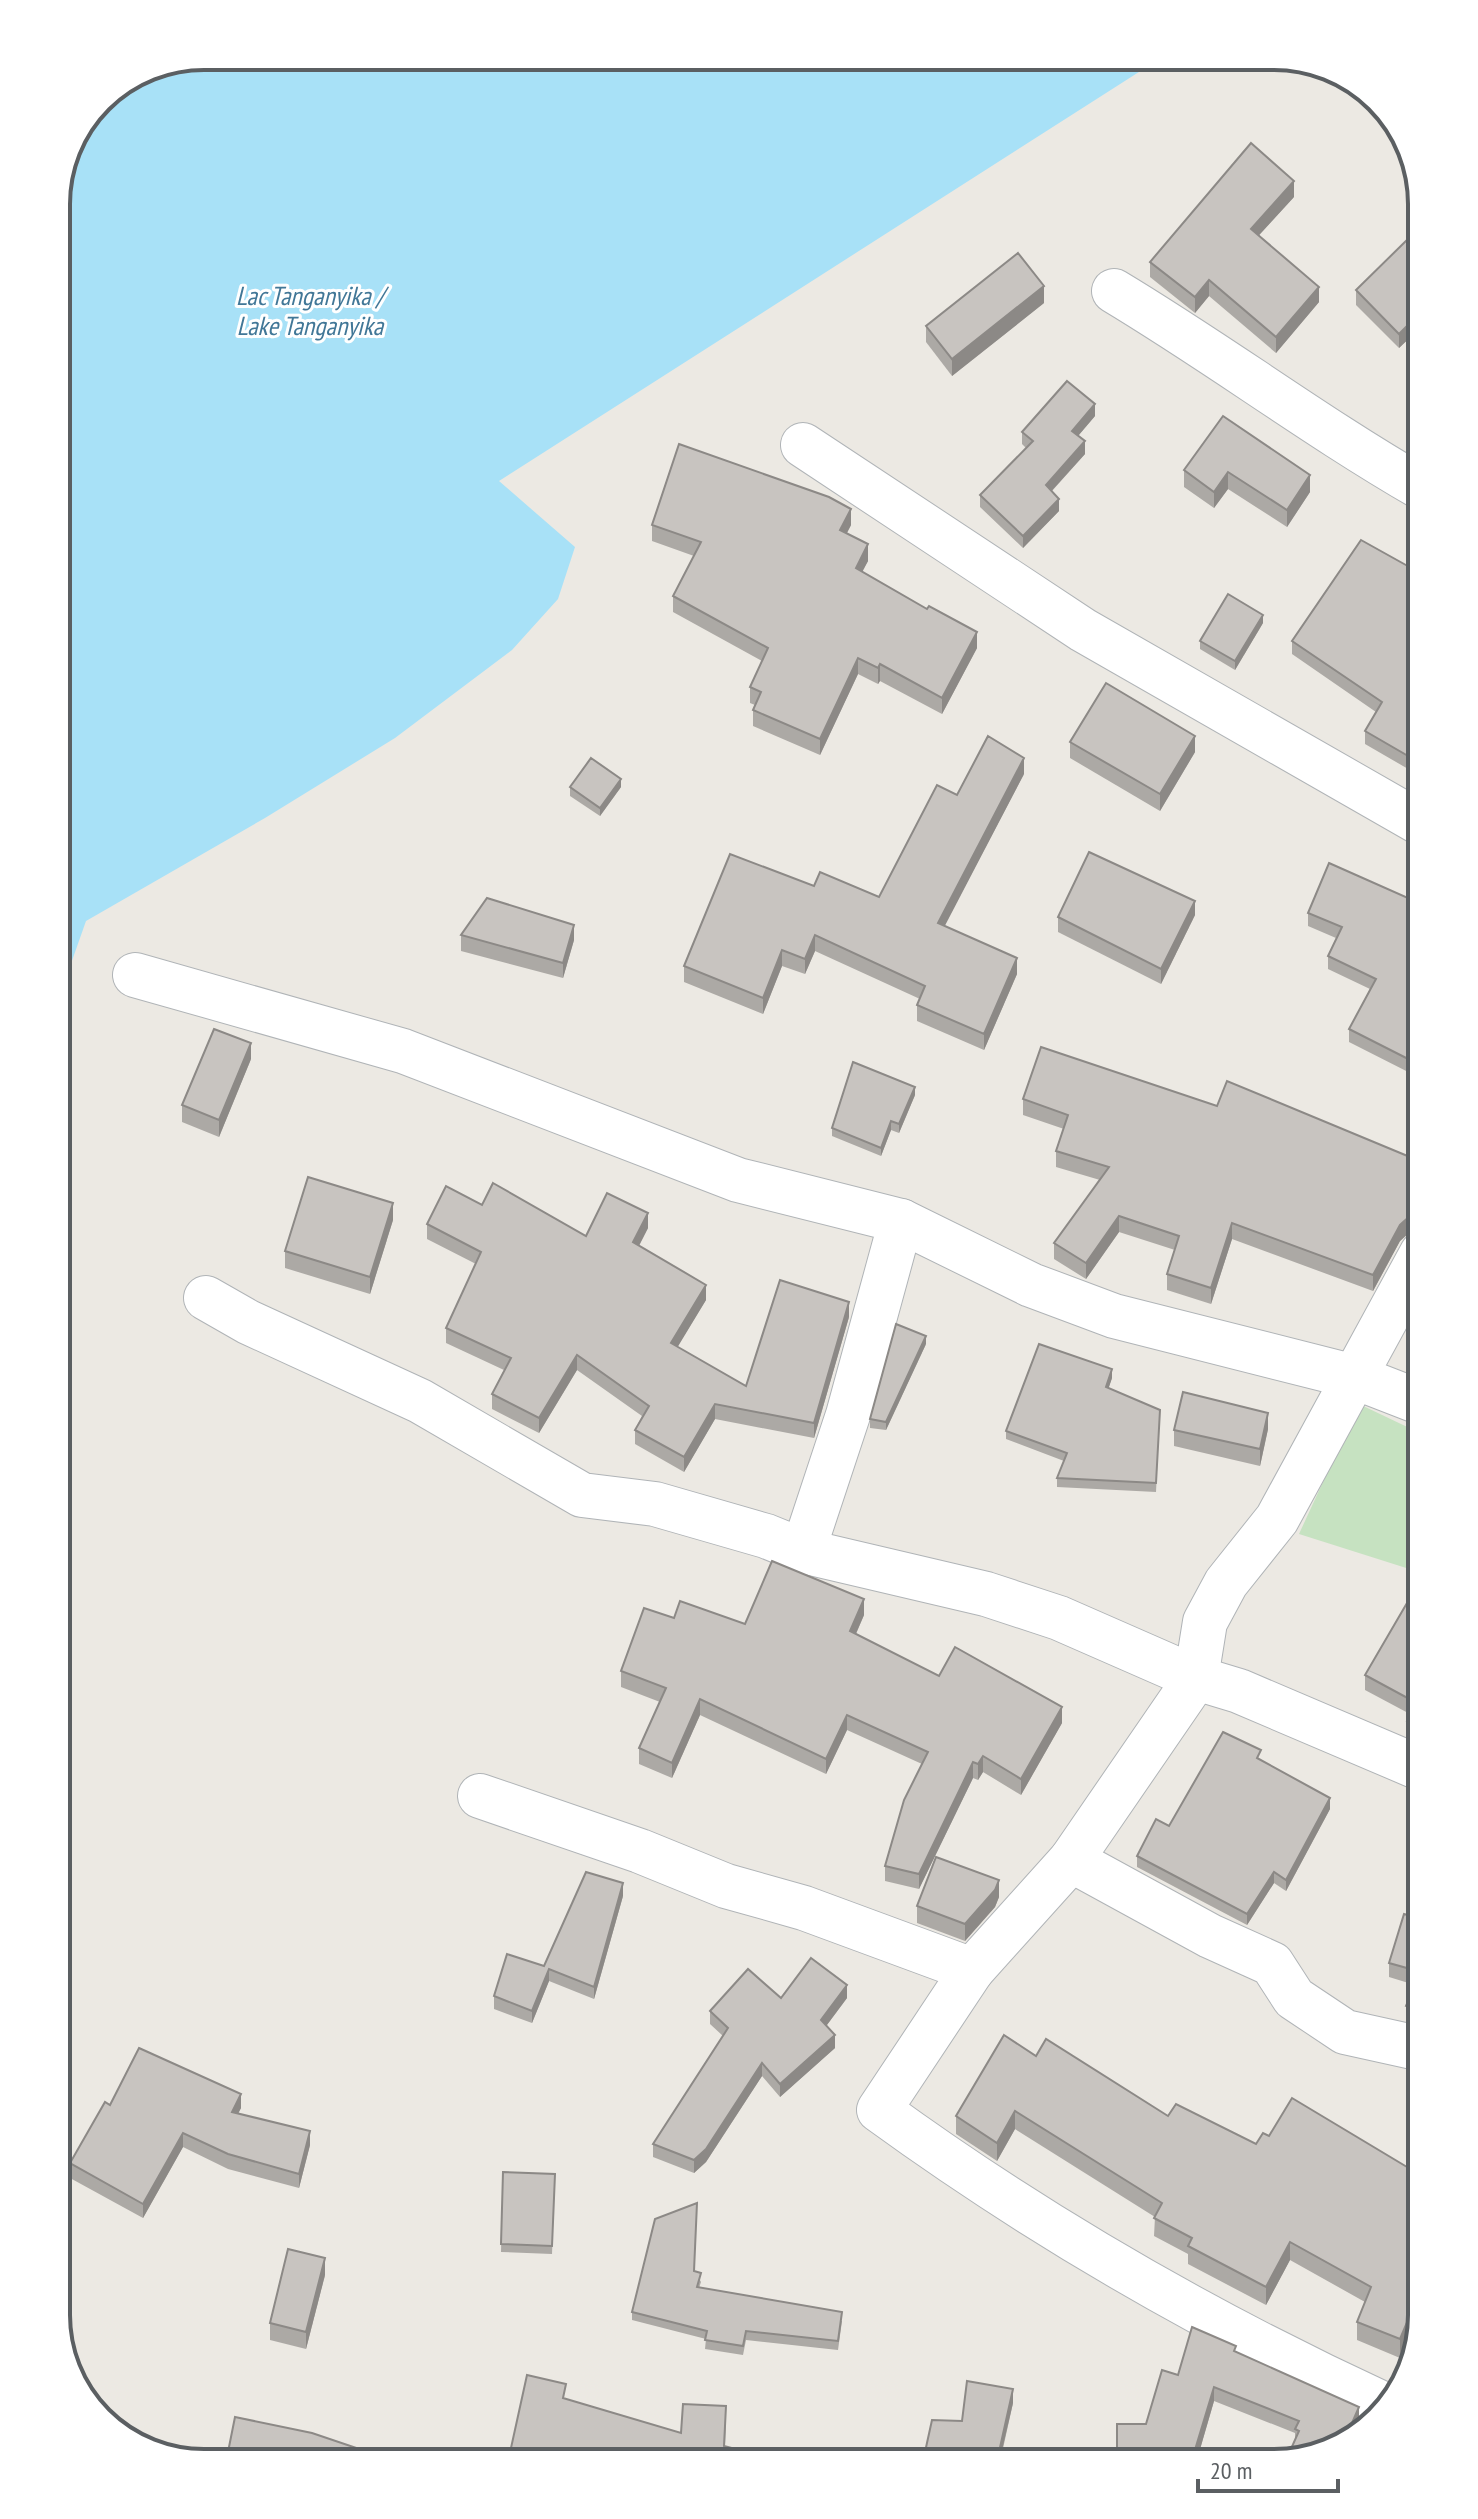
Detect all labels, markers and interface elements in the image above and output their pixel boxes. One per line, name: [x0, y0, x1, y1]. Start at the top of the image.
water label: Lac Tanganyika / Lake Tanganyika: [236, 279, 389, 342]
scale bar: [1198, 2443, 1338, 2493]
text: 20 m: [1210, 2455, 1252, 2486]

